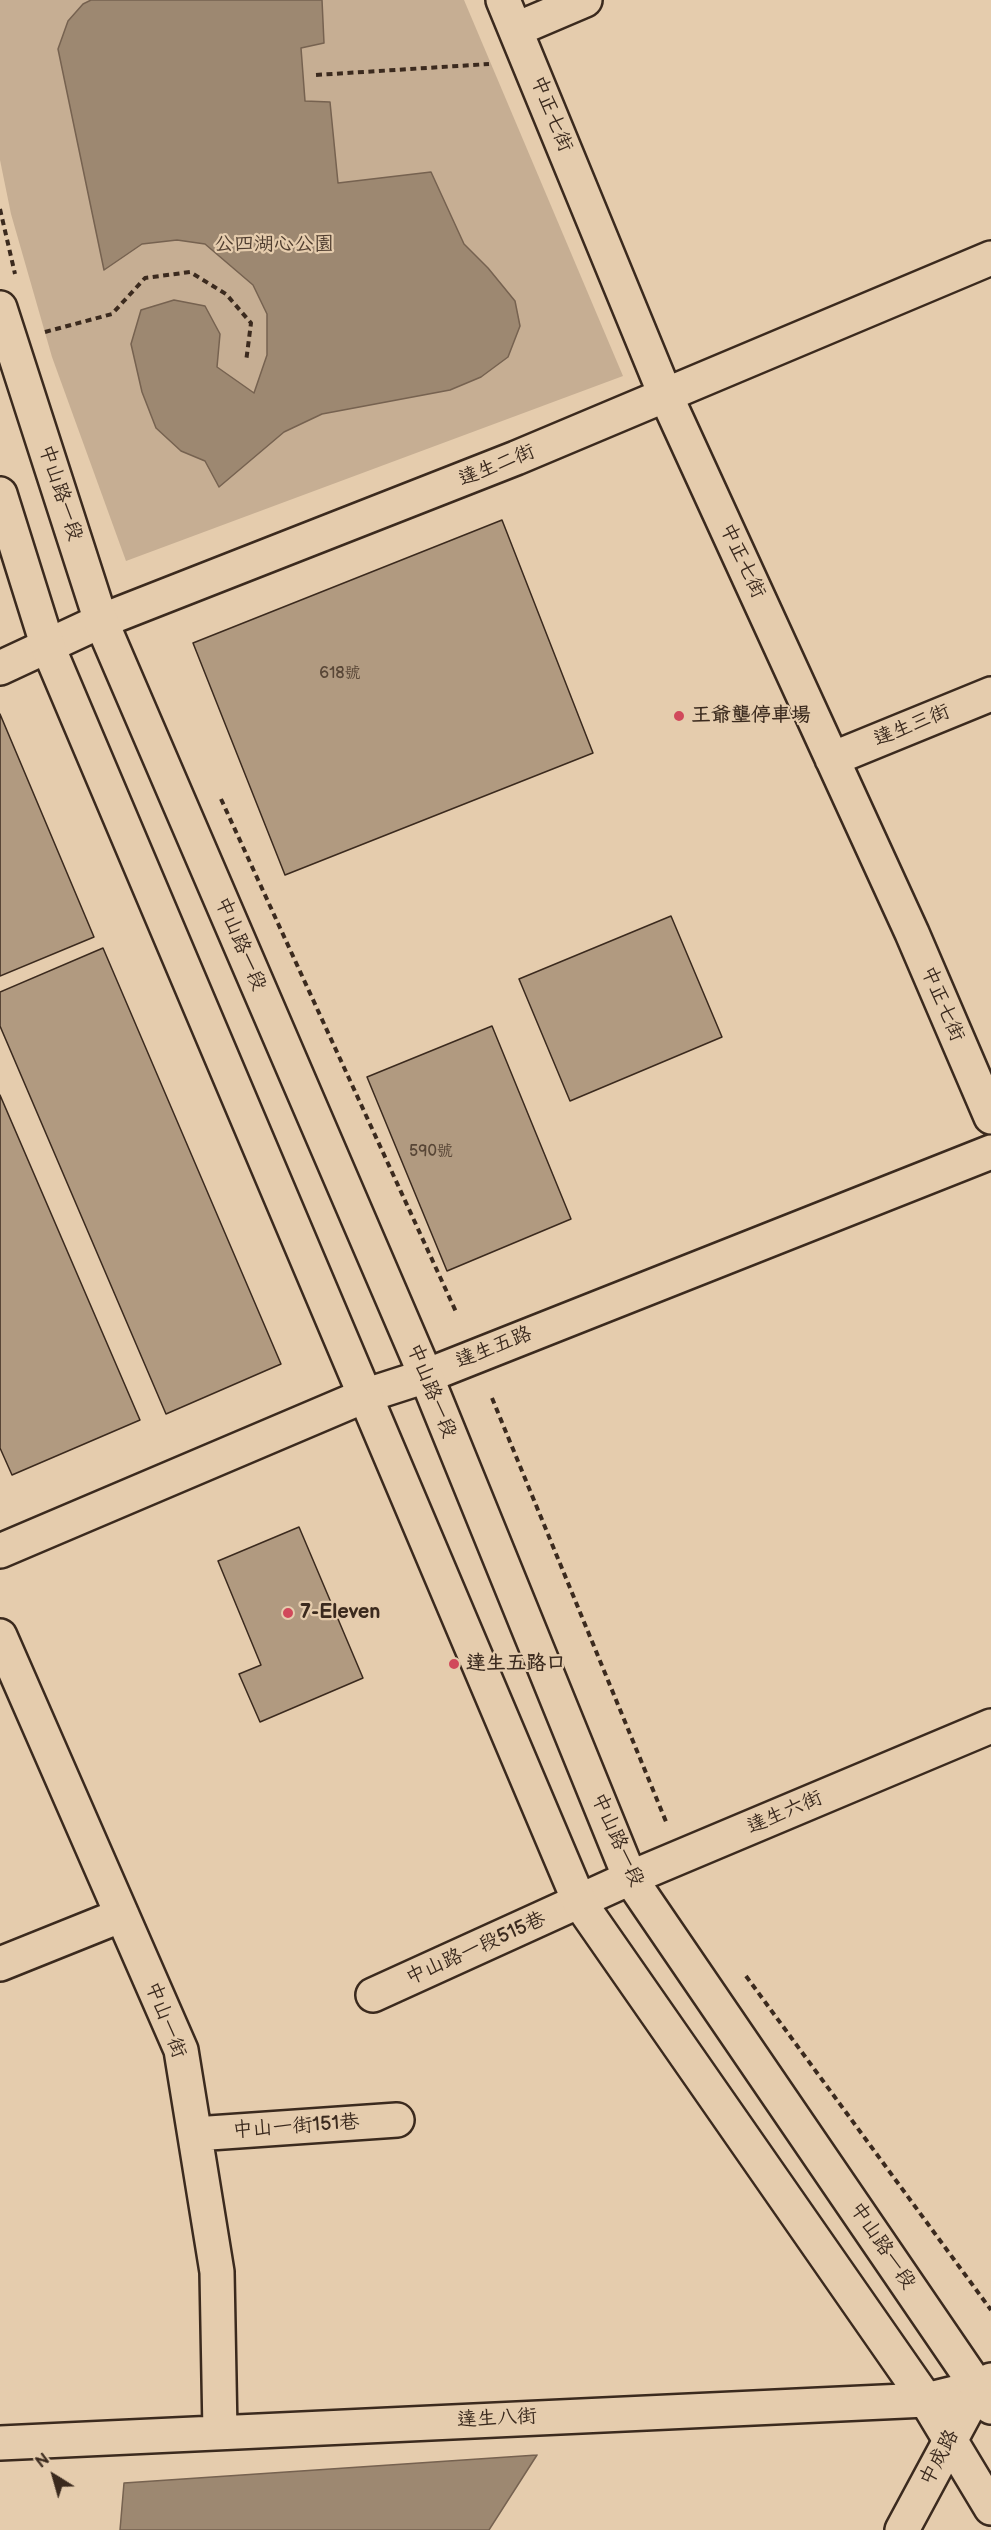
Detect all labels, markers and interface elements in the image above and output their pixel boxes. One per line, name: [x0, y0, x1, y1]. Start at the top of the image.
street label: 中正七街: [525, 72, 577, 156]
park label: 公四湖心公園: [214, 233, 334, 257]
street label: 達生二街: [455, 440, 539, 492]
street label: 中山路一段: [33, 442, 87, 544]
street label: 中正七街: [714, 520, 770, 602]
house number: 618號: [319, 664, 361, 684]
street label: 達生三街: [870, 700, 954, 752]
place label: 王爺壟停車場: [691, 704, 811, 728]
marker: 王爺壟停車場: [672, 709, 686, 723]
street label: 中山路一段: [209, 893, 271, 995]
street label: 中正七街: [915, 962, 969, 1046]
house number: 590號: [409, 1142, 453, 1162]
street label: 達生五路: [452, 1322, 536, 1374]
street label: 中山路一段: [401, 1340, 461, 1442]
place label: 7-Eleven: [300, 1601, 381, 1625]
marker: 7-Eleven: [281, 1606, 295, 1620]
place label: 達生五路口: [466, 1652, 566, 1676]
marker: 達生五路口: [447, 1657, 461, 1671]
street label: 達生六街: [743, 1786, 827, 1840]
street label: 中山路一段: [586, 1789, 648, 1891]
street label: 中山路一段515巷: [402, 1907, 550, 1991]
street label: 中山一街: [139, 1978, 191, 2062]
street label: 中山一街151巷: [232, 2111, 360, 2143]
street label: 中山路一段: [844, 2198, 920, 2294]
street label: 達生八街: [456, 2405, 538, 2433]
street label: 中成路: [915, 2426, 965, 2490]
north arrow: [24, 2446, 84, 2506]
text: N: [32, 2450, 53, 2472]

